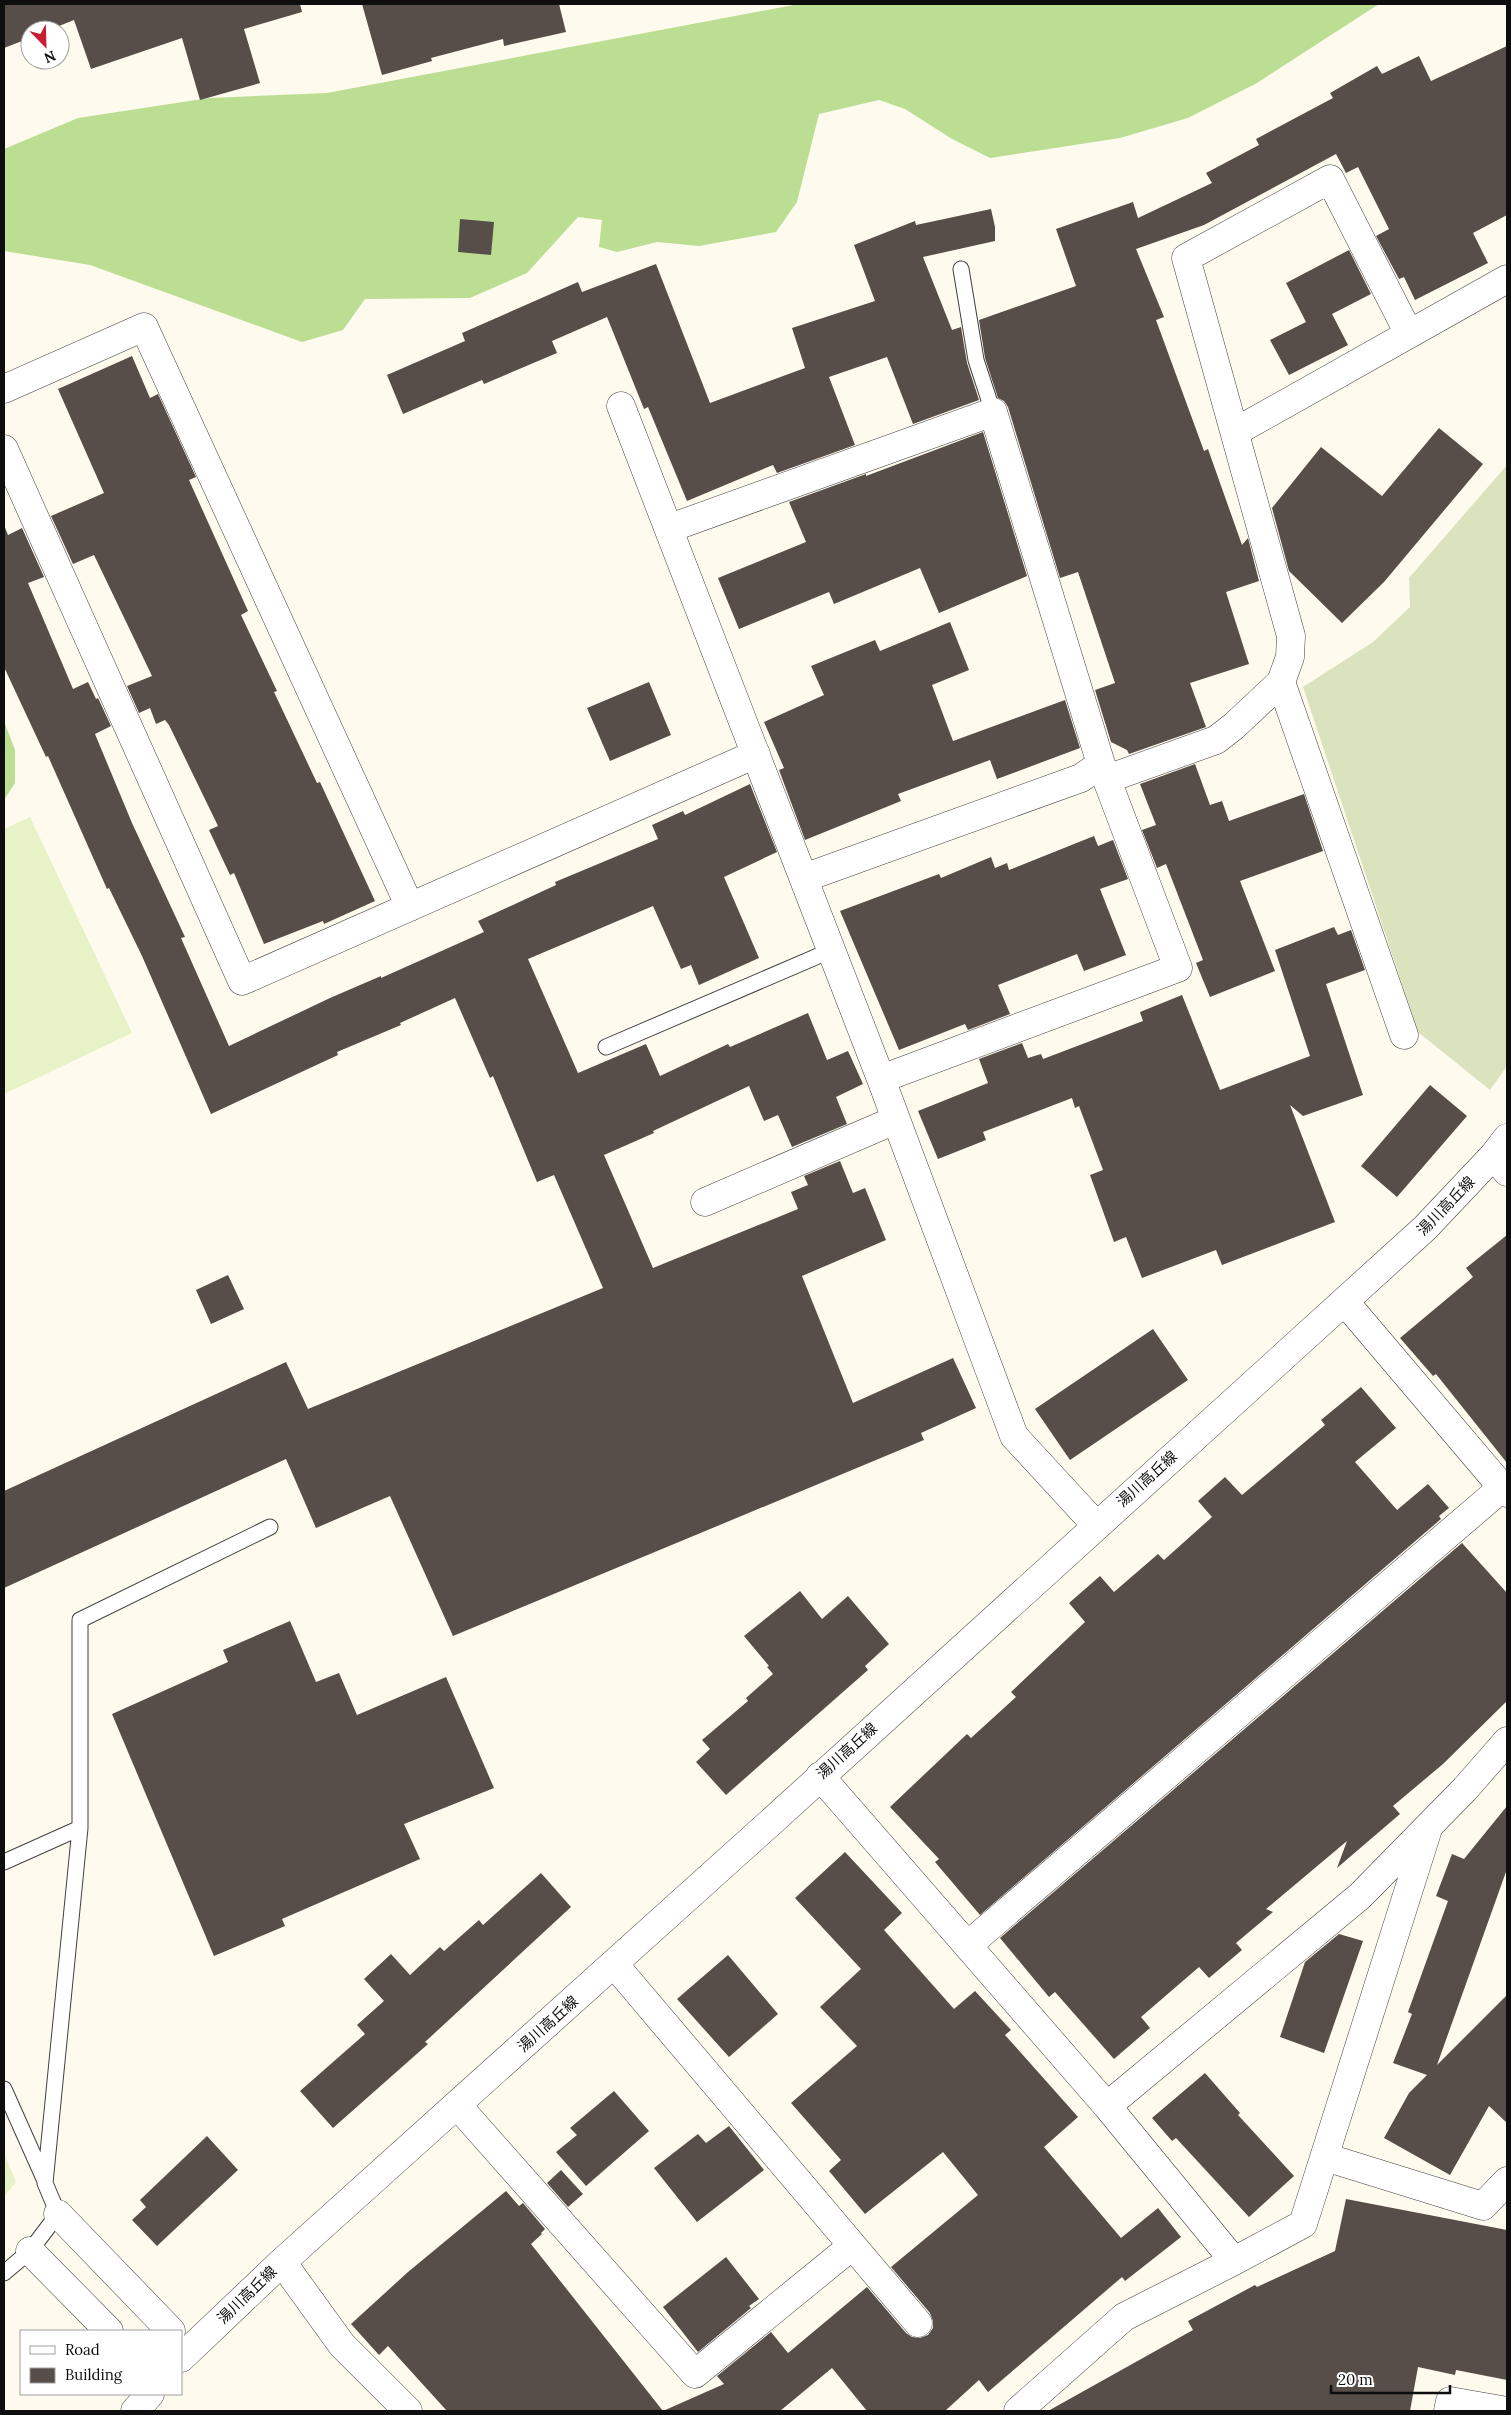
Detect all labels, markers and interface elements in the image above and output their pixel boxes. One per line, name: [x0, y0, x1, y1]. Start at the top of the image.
north arrow: [20, 20, 70, 70]
text: N: [41, 47, 59, 67]
street label: 湯川高丘線: [1413, 1172, 1479, 1239]
street label: 湯川高丘線: [1112, 1446, 1181, 1511]
street label: 湯川高丘線: [812, 1718, 881, 1783]
street label: 湯川高丘線: [513, 1991, 582, 2056]
street label: 湯川高丘線: [213, 2262, 280, 2328]
legend: [20, 2330, 182, 2395]
text: Road: [65, 2340, 100, 2359]
scale bar: [1331, 2362, 1450, 2394]
text: Building: [65, 2365, 123, 2384]
text: 20 m: [1338, 2370, 1373, 2389]

